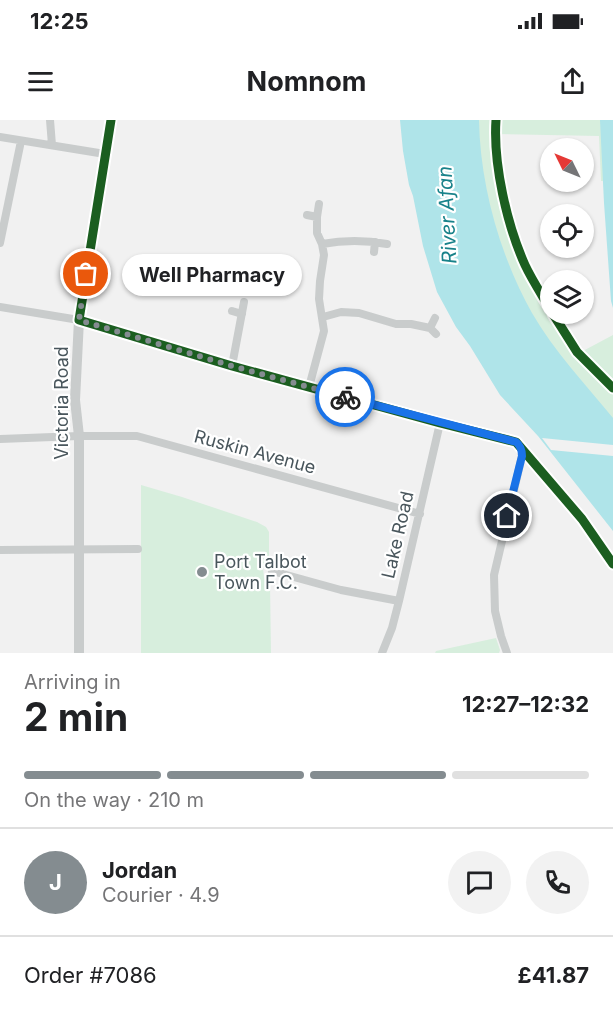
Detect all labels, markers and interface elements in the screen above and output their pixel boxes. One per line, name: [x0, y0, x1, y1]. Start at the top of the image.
text: 12:25: [30, 8, 89, 34]
icon: menu: [24, 65, 57, 98]
text: Nomnom: [247, 65, 366, 98]
icon: share: [556, 65, 589, 98]
north arrow: [540, 138, 594, 192]
map controls: [540, 138, 594, 324]
water label: River Afan: [432, 165, 462, 265]
button: locate: [540, 204, 594, 258]
pin: [60, 248, 111, 299]
callout: Well Pharmacy: [122, 253, 302, 295]
icon: bag: [69, 257, 102, 290]
text: Well Pharmacy: [139, 263, 285, 287]
button: layers: [540, 270, 594, 324]
street label: Victoria Road: [51, 346, 72, 460]
courier: [315, 367, 375, 427]
icon: bike: [329, 381, 362, 414]
street label: Ruskin Avenue: [192, 425, 318, 478]
street label: Lake Road: [377, 489, 418, 580]
pin: [481, 490, 532, 541]
icon: home: [490, 499, 523, 532]
place label: Port Talbot Town F.C.: [214, 551, 307, 593]
marker: Port Talbot Town F.C.: [195, 565, 209, 579]
text: Arriving in: [24, 670, 121, 694]
text: 12:27–12:32: [462, 691, 589, 717]
text: 2 min: [24, 693, 128, 740]
text: On the way · 210 m: [24, 788, 204, 812]
button: chat: [448, 851, 511, 914]
button: phone: [526, 851, 589, 914]
text: Jordan: [102, 857, 177, 883]
text: J: [49, 869, 62, 895]
text: Courier · 4.9: [102, 883, 220, 907]
text: Order #7086: [24, 962, 157, 988]
text: £41.87: [518, 962, 589, 988]

